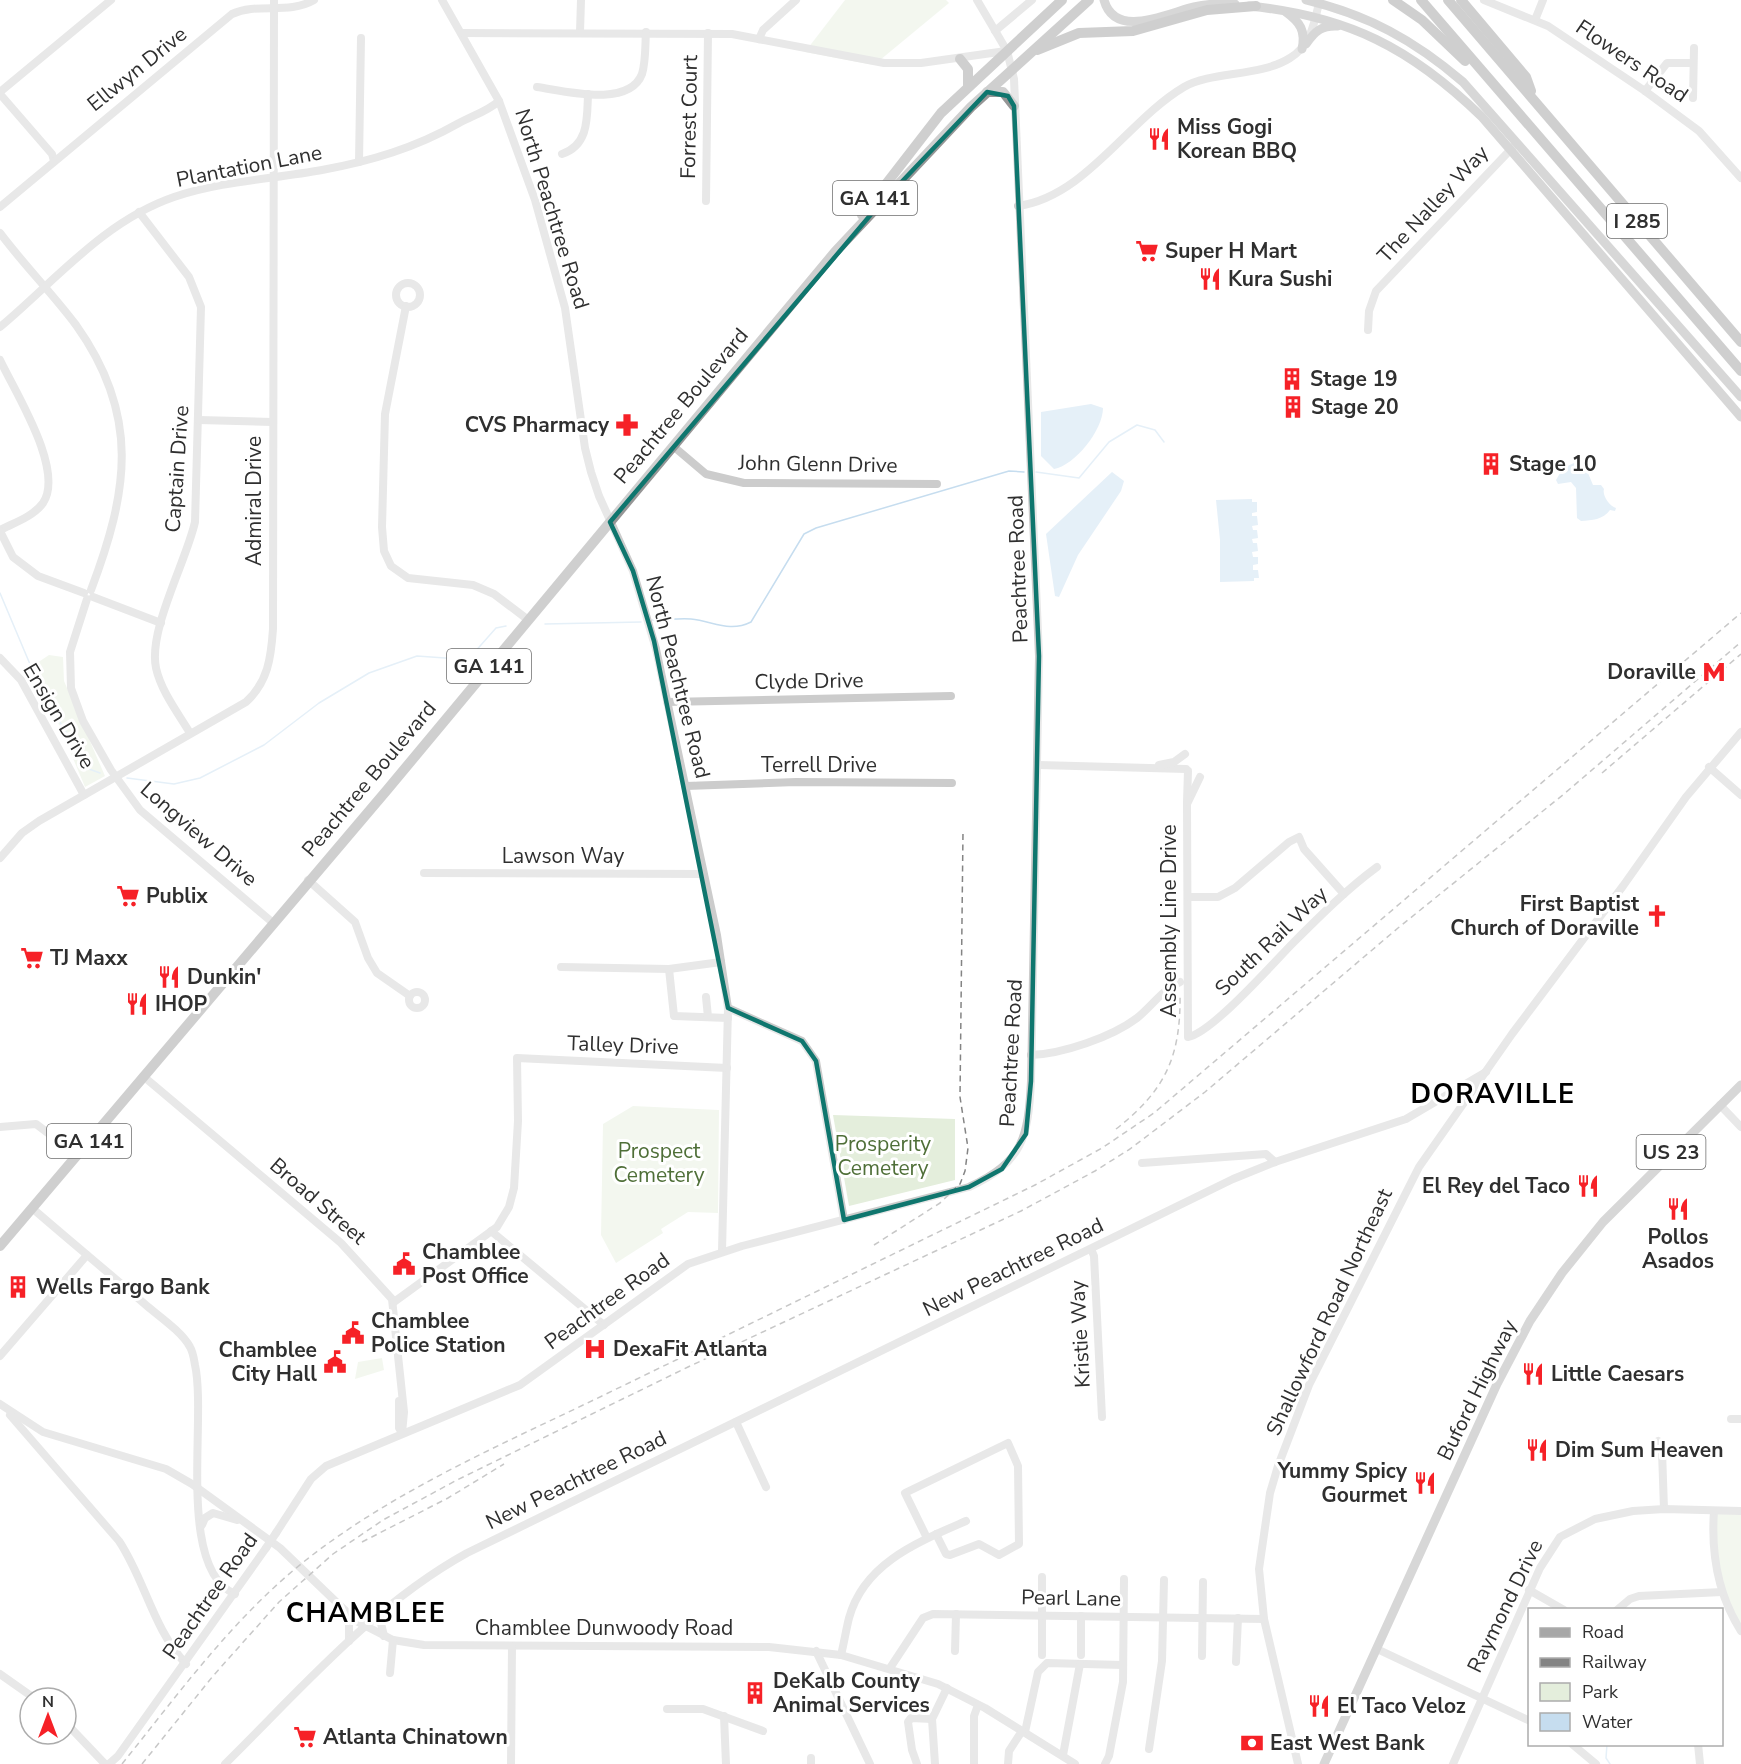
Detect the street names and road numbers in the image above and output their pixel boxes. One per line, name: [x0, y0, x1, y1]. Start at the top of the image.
street label: Flowers Road: [1570, 13, 1694, 109]
street label: Ellwyn Drive: [81, 20, 193, 118]
street label: Forrest Court: [674, 54, 704, 179]
street label: North Peachtree Road: [508, 105, 596, 313]
street label: Plantation Lane: [174, 138, 324, 194]
street label: The Nalley Way: [1371, 139, 1495, 269]
road number: GA 141: [833, 181, 917, 215]
road number: I 285: [1607, 204, 1667, 238]
street label: Peachtree Boulevard: [607, 322, 755, 490]
street label: Captain Drive: [159, 404, 195, 534]
street label: Admiral Drive: [240, 436, 268, 566]
street label: John Glenn Drive: [737, 449, 898, 479]
street label: Peachtree Road: [1001, 495, 1035, 643]
street label: North Peachtree Road: [639, 573, 717, 781]
road number: GA 141: [447, 649, 531, 683]
street label: Ensign Drive: [16, 658, 102, 774]
street label: Clyde Drive: [754, 666, 864, 696]
street label: Peachtree Boulevard: [295, 695, 443, 863]
street label: Terrell Drive: [761, 751, 877, 779]
street label: Longview Drive: [134, 775, 264, 893]
street label: Assembly Line Drive: [1155, 824, 1183, 1018]
street label: Lawson Way: [502, 842, 625, 870]
street label: South Rail Way: [1209, 880, 1334, 1002]
street label: Peachtree Road: [993, 978, 1029, 1128]
street label: Talley Drive: [567, 1029, 679, 1061]
road number: GA 141: [47, 1124, 131, 1158]
road number: US 23: [1636, 1135, 1706, 1169]
street label: Broad Street: [264, 1151, 373, 1251]
street label: Shallowford Road Northeast: [1259, 1183, 1399, 1440]
street label: New Peachtree Road: [918, 1211, 1108, 1323]
street label: Peachtree Road: [539, 1246, 675, 1356]
street label: Kristie Way: [1063, 1279, 1097, 1389]
street label: Buford Highway: [1431, 1315, 1523, 1465]
street label: New Peachtree Road: [481, 1424, 671, 1536]
street label: Peachtree Road: [156, 1527, 264, 1665]
street label: Raymond Drive: [1461, 1535, 1549, 1677]
street label: Pearl Lane: [1021, 1583, 1121, 1613]
street label: Chamblee Dunwoody Road: [475, 1614, 733, 1642]

